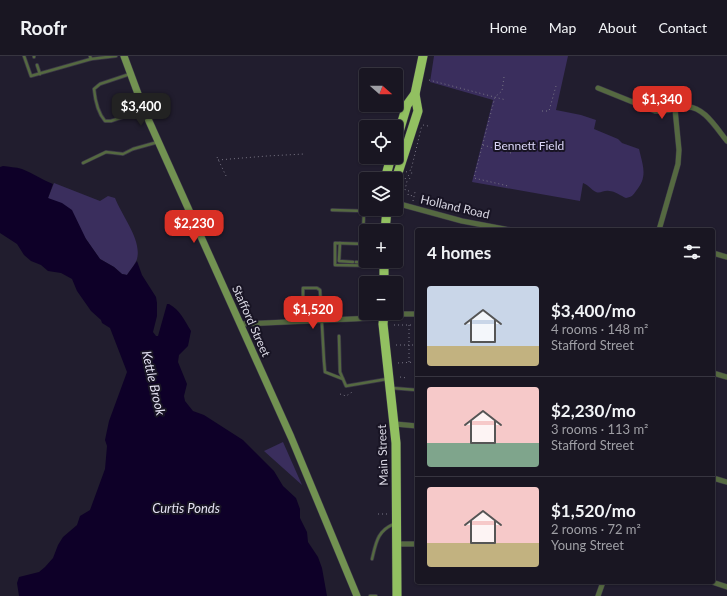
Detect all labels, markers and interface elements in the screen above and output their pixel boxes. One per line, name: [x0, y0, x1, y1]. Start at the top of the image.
text: Roofr: [20, 16, 67, 39]
text: Home: [489, 19, 527, 36]
text: Map: [549, 19, 576, 36]
text: About: [598, 19, 636, 36]
text: Contact: [658, 19, 707, 36]
north arrow: [359, 68, 403, 112]
map controls: [359, 68, 403, 320]
pin: $1,340: [629, 86, 695, 120]
text: $1,340: [642, 91, 682, 107]
pin: $3,400: [108, 93, 174, 127]
text: $3,400: [121, 98, 161, 114]
button: locate: [359, 120, 403, 164]
park label: Bennett Field: [494, 138, 564, 153]
button: layers: [359, 172, 403, 216]
street label: Holland Road: [419, 191, 491, 222]
pin: $2,230: [161, 210, 227, 244]
text: $2,230: [174, 215, 214, 231]
button: +: [359, 224, 403, 268]
icon: filters: [681, 241, 703, 263]
text: 4 homes: [427, 242, 491, 263]
button: −: [359, 276, 403, 320]
street label: Stafford Street: [229, 283, 274, 359]
pin: $1,520: [280, 296, 346, 330]
text: $3,400/mo: [551, 300, 636, 321]
text: $1,520: [293, 301, 333, 317]
icon: home: [459, 302, 507, 350]
text: 4 rooms · 148 m²: [551, 321, 648, 337]
text: Stafford Street: [551, 337, 634, 353]
water label: Kettle Brook: [139, 349, 169, 418]
text: $2,230/mo: [551, 400, 636, 421]
icon: home: [459, 403, 507, 451]
text: 3 rooms · 113 m²: [551, 421, 648, 437]
street label: Main Street: [374, 423, 391, 486]
text: Stafford Street: [551, 437, 634, 453]
water label: Curtis Ponds: [152, 500, 220, 516]
text: $1,520/mo: [551, 500, 636, 521]
icon: home: [459, 503, 507, 551]
text: 2 rooms · 72 m²: [551, 521, 641, 537]
text: Young Street: [551, 537, 624, 553]

